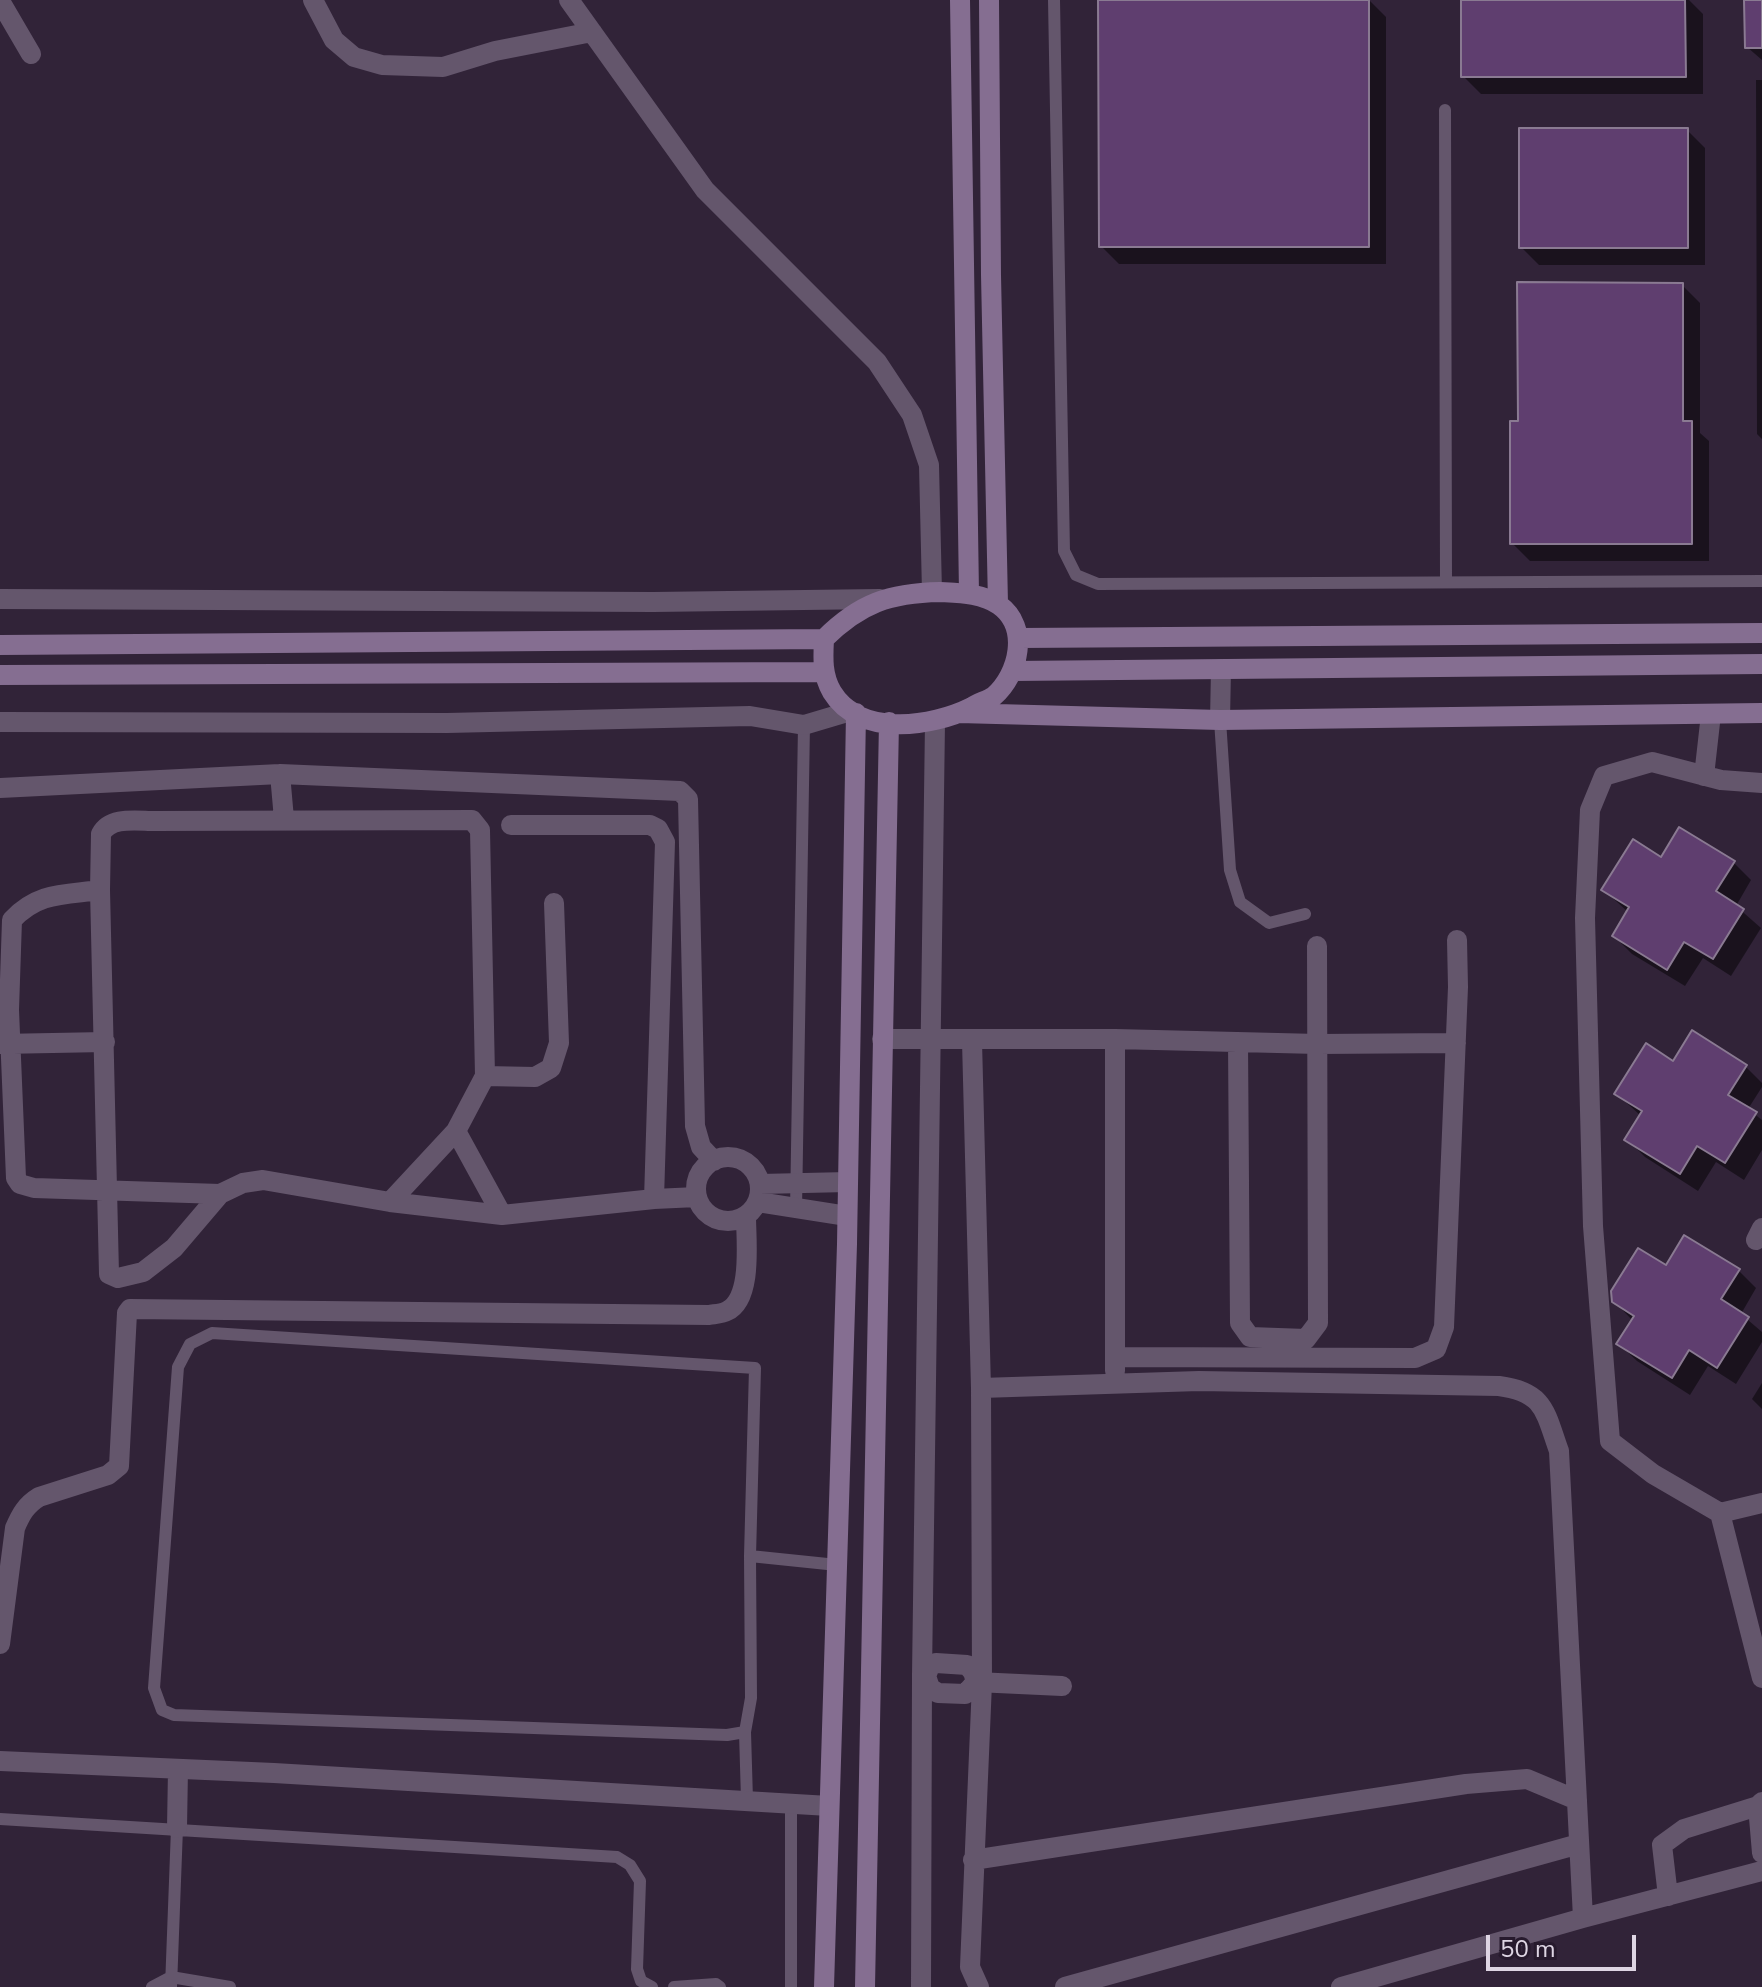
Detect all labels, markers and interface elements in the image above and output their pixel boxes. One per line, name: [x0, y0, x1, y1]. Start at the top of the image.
scale bar: [1490, 1919, 1640, 1969]
text: 50 m: [1500, 1933, 1556, 1965]

